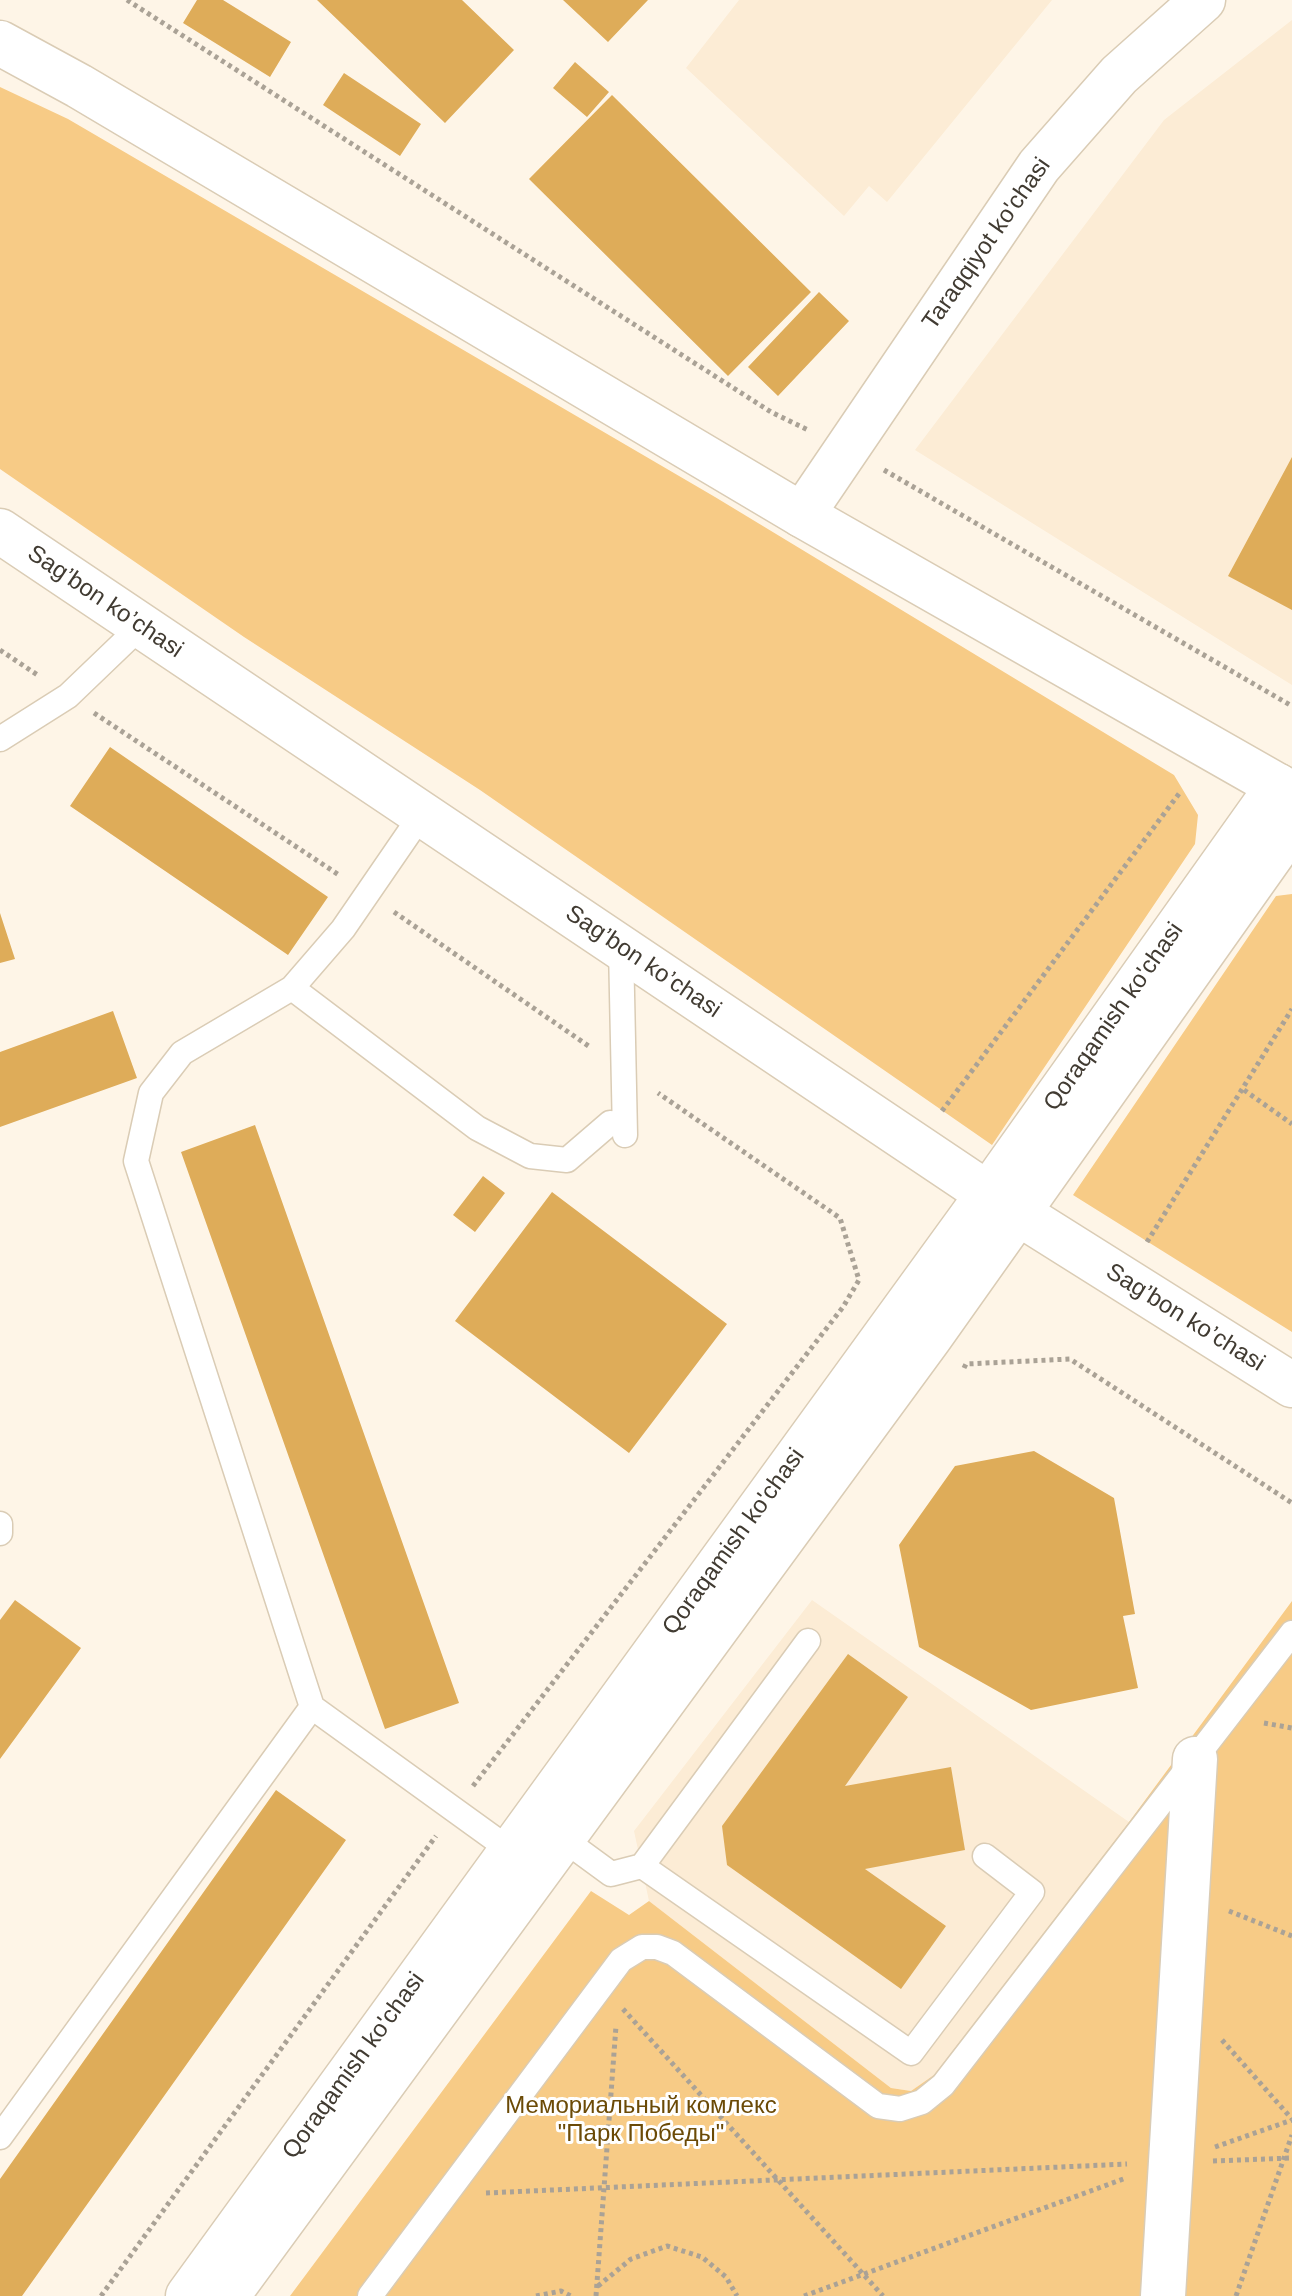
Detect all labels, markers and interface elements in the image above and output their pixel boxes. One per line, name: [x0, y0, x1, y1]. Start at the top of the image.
street label: Taraqqiyot ko'chasi: [917, 152, 1057, 336]
street label: Sag’bon ko’chasi: [22, 539, 188, 665]
street label: Sag’bon ko’chasi: [560, 899, 726, 1025]
street label: Qoraqamish ko'chasi: [1038, 917, 1190, 1117]
street label: Sag’bon ko’chasi: [1100, 1258, 1270, 1378]
street label: Qoraqamish ko'chasi: [657, 1443, 811, 1641]
street label: Qoraqamish ko'chasi: [277, 1967, 431, 2165]
park label: Мемориальный комлекс "Парк Победы": [505, 2092, 777, 2148]

